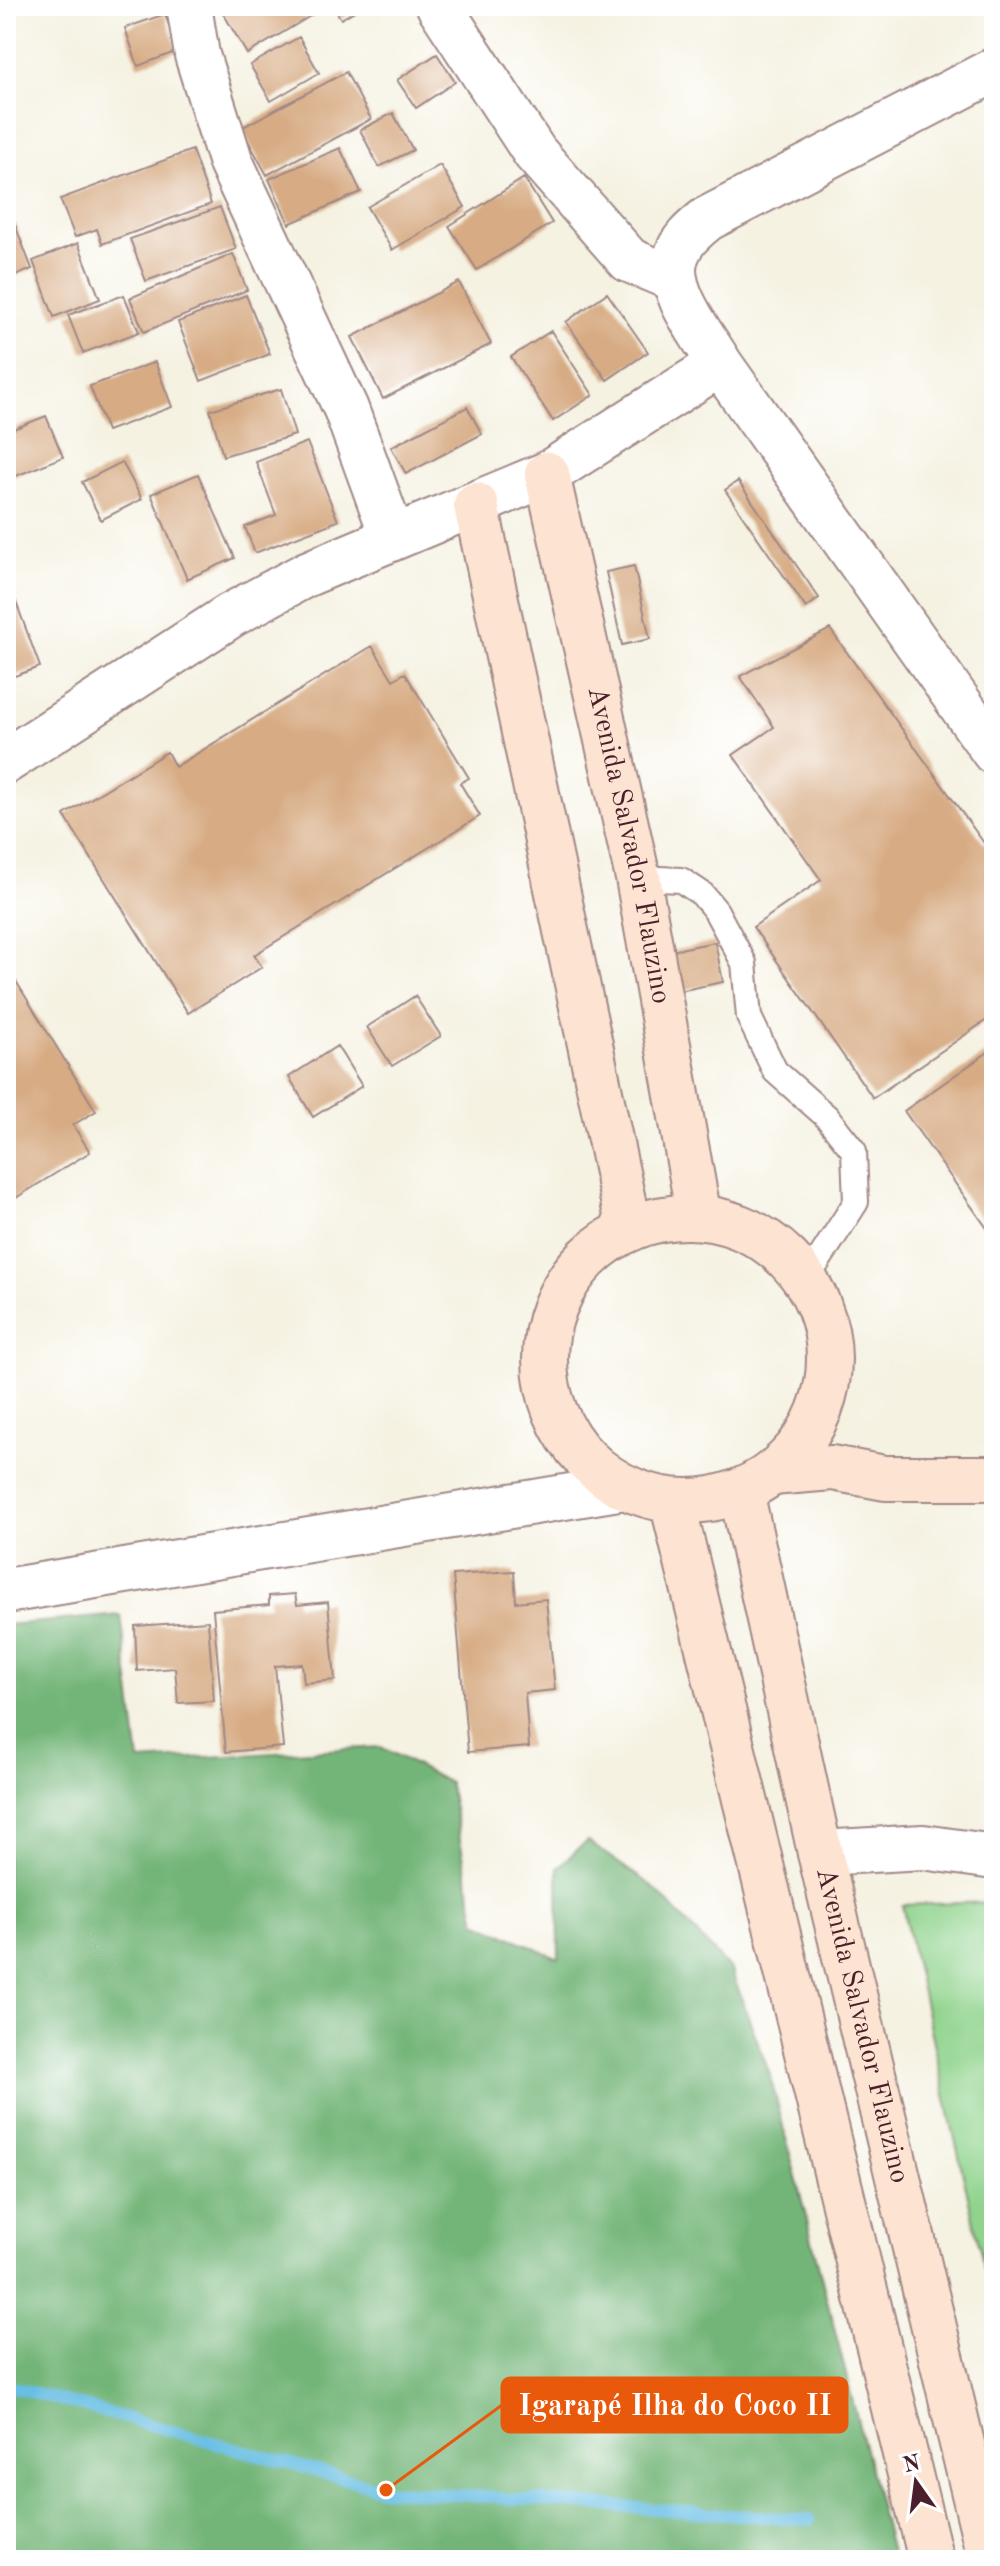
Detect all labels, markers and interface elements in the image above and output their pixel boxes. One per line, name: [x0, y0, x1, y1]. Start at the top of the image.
street label: Avenida Salvador Flauzino: [581, 684, 674, 1006]
street label: Avenida Salvador Flauzino: [810, 1865, 913, 2186]
callout: Igarapé Ilha do Coco II: [502, 2378, 847, 2432]
text: Igarapé Ilha do Coco II: [518, 2392, 832, 2422]
north arrow: [876, 2442, 956, 2522]
text: N: [901, 2452, 923, 2477]

